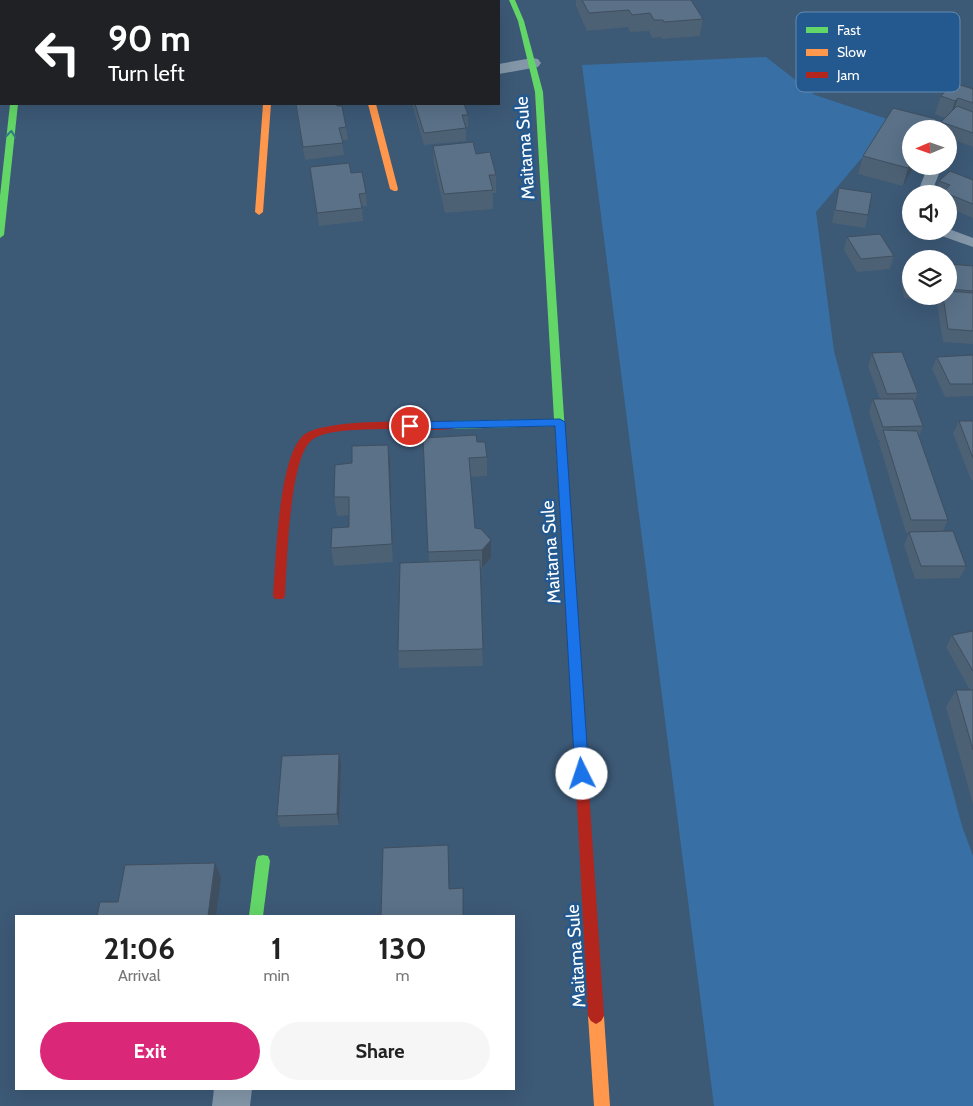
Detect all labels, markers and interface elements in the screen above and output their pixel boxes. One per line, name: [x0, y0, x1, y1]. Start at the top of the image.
legend: [796, 12, 960, 92]
text: 90 m: [108, 17, 191, 60]
icon: left: [25, 20, 90, 85]
text: Fast: [837, 21, 861, 39]
text: Slow: [837, 43, 866, 61]
text: Turn left: [108, 60, 185, 87]
text: Jam: [836, 66, 859, 84]
street label: Maitama Sule: [510, 96, 540, 200]
north arrow: [902, 120, 958, 175]
map controls: [902, 120, 957, 305]
one-way arrow: [5, 130, 16, 138]
button: sound: [902, 185, 957, 240]
button: layers: [902, 250, 957, 305]
pin: [389, 405, 431, 447]
icon: arrive: [396, 412, 424, 440]
street label: Maitama Sule: [536, 500, 566, 604]
position arrow: [555, 747, 607, 799]
street label: Maitama Sule: [561, 904, 591, 1008]
text: 21:06: [103, 930, 175, 967]
text: 1: [271, 930, 282, 967]
text: 130: [378, 930, 427, 967]
text: Arrival: [118, 966, 161, 985]
text: min: [263, 966, 290, 985]
text: m: [395, 966, 409, 985]
button: Exit: [40, 1022, 260, 1080]
button: Share: [270, 1022, 490, 1080]

